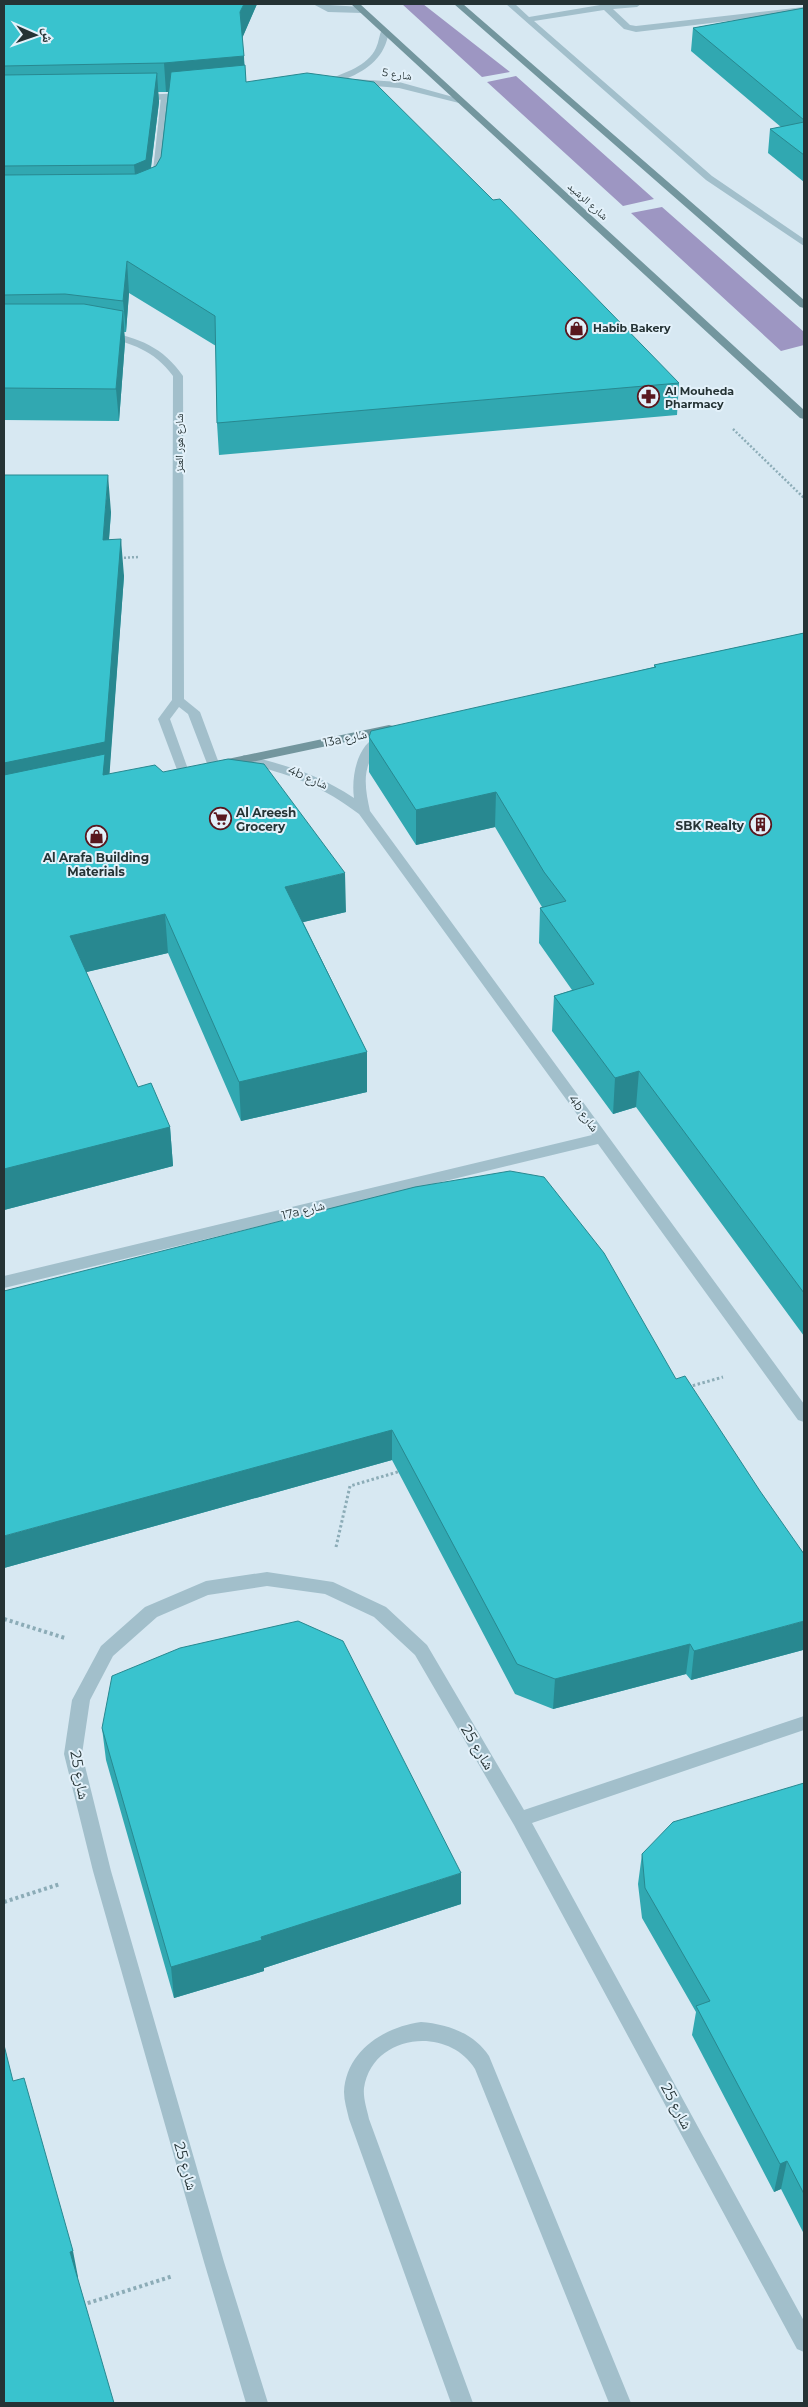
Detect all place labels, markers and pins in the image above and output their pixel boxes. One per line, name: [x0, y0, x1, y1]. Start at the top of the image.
shop icon: Habib Bakery: [565, 316, 589, 340]
place label: Habib Bakery: [593, 321, 671, 335]
place label: Al Mouheda Pharmacy: [664, 384, 734, 411]
pharmacy icon: Al Mouheda Pharmacy: [637, 385, 661, 409]
place label: Al Areesh Grocery: [235, 805, 296, 834]
supermarket icon: Al Areesh Grocery: [208, 807, 232, 831]
building icon: SBK Realty: [748, 813, 772, 837]
place label: SBK Realty: [676, 818, 745, 833]
shop icon: Al Arafa Building Materials: [84, 824, 108, 848]
place label: Al Arafa Building Materials: [42, 850, 149, 879]

